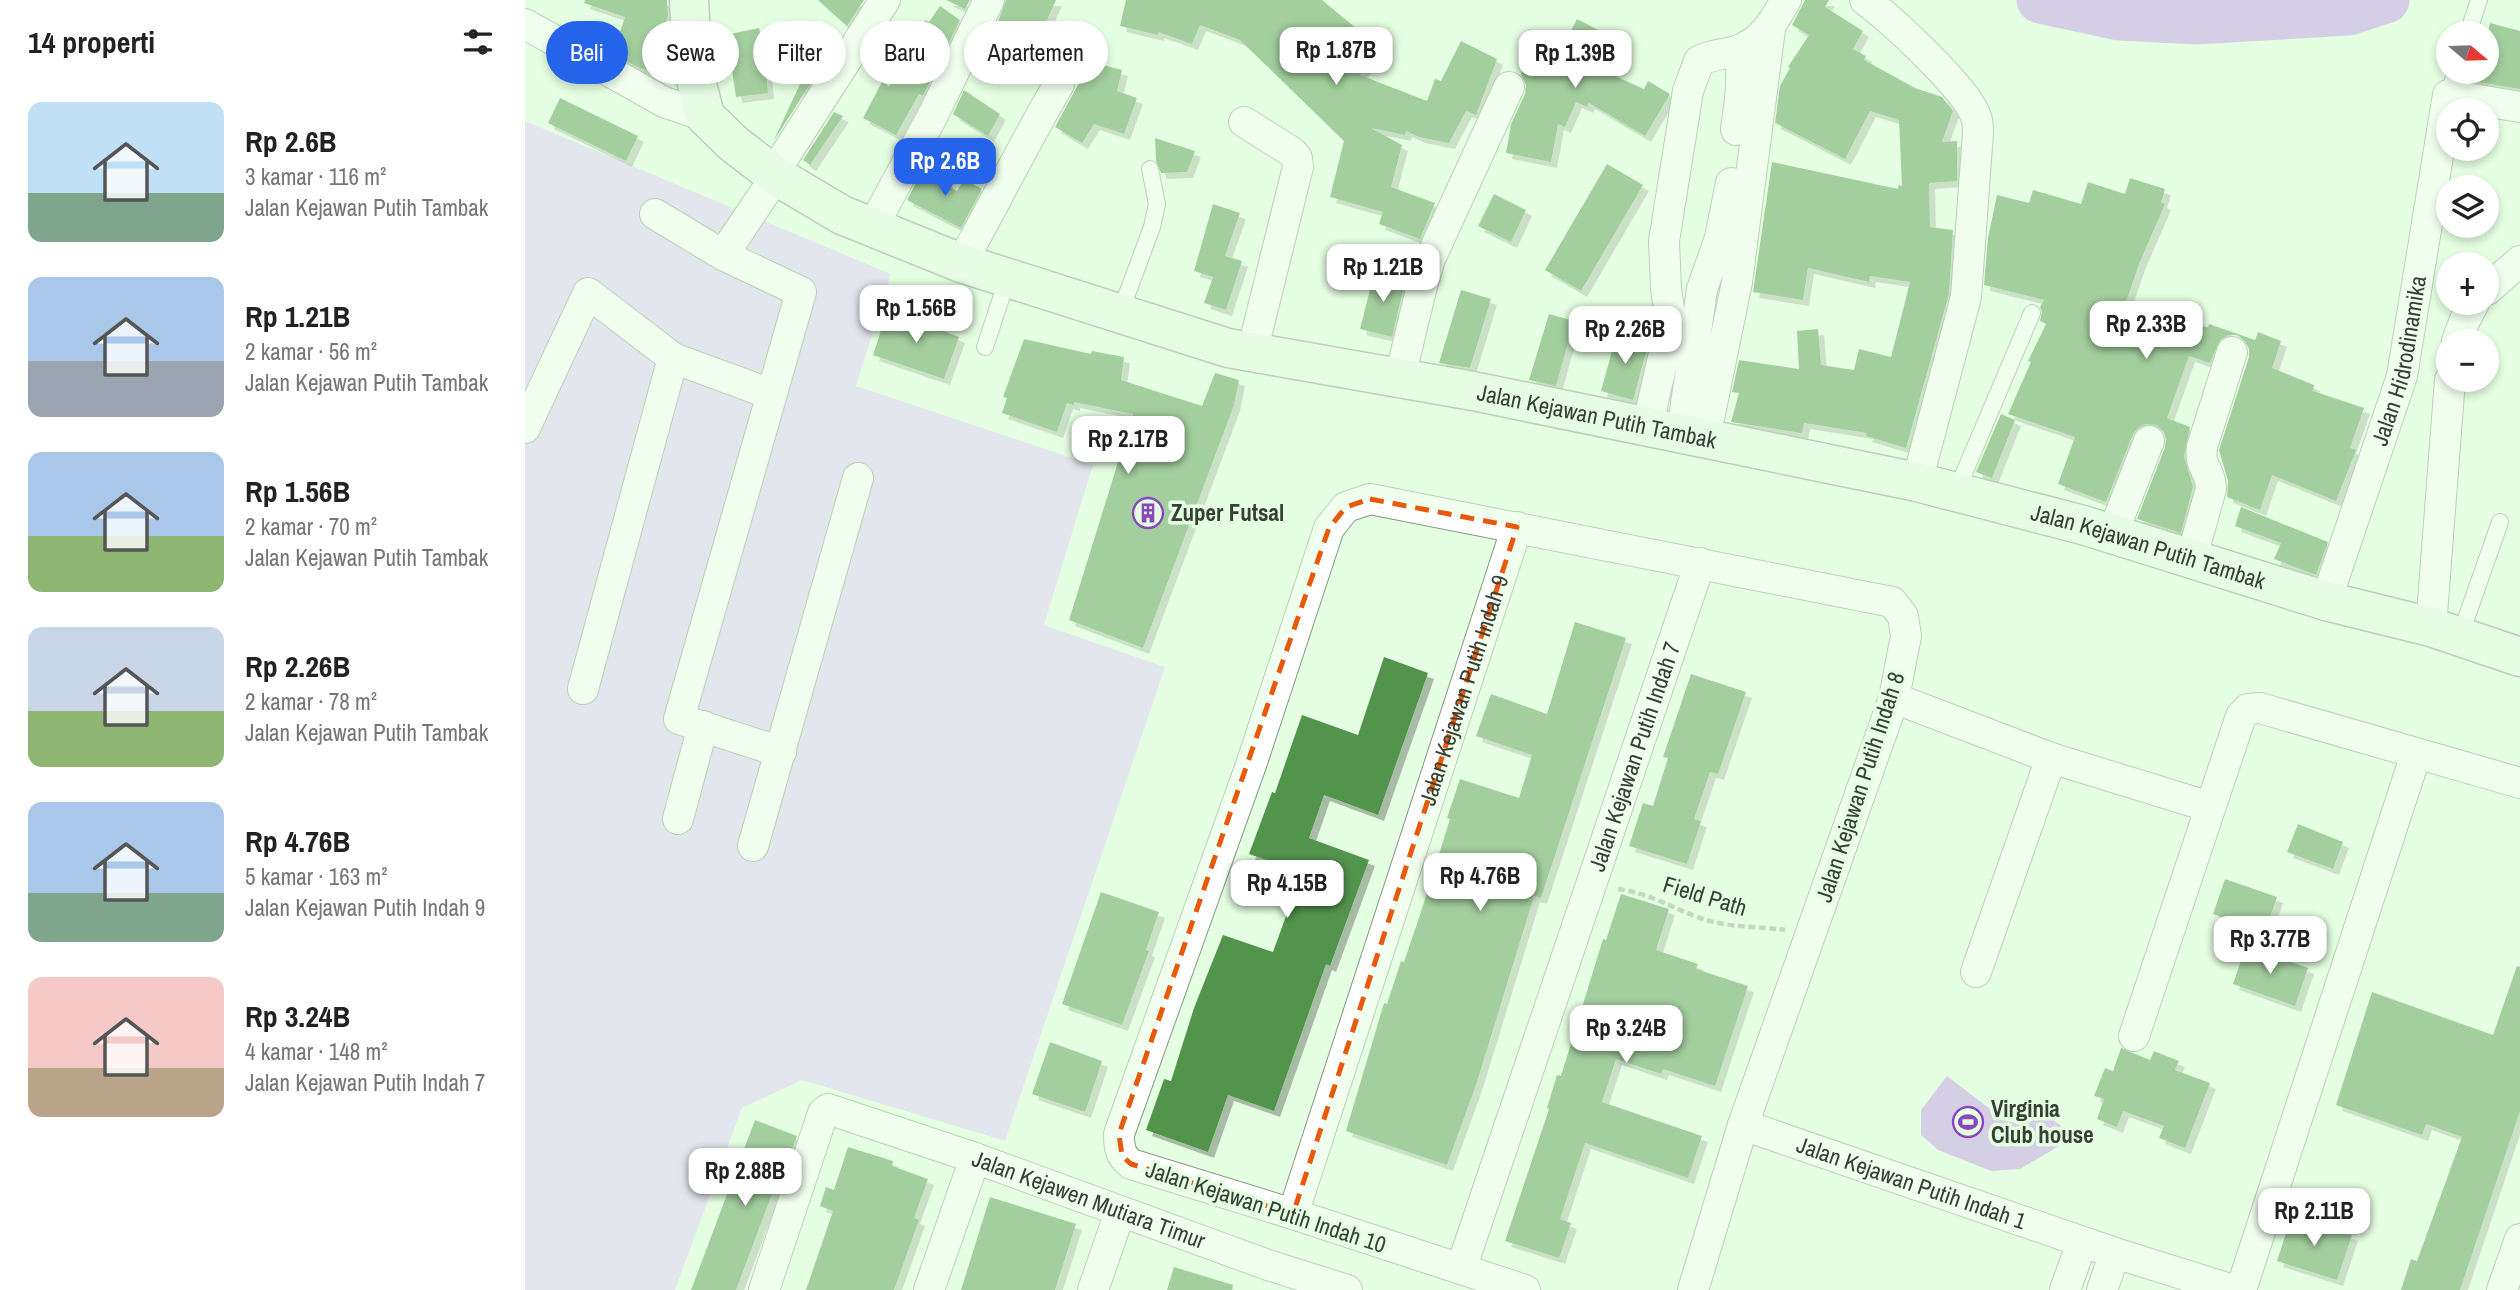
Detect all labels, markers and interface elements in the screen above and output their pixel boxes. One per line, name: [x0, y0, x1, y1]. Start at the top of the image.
chip: Beli: [546, 21, 628, 84]
chip: Sewa: [642, 21, 739, 84]
chip: Filter: [753, 21, 846, 84]
chip: Baru: [860, 21, 950, 84]
chip: Apartemen: [964, 21, 1108, 84]
north arrow: [2436, 21, 2499, 84]
map controls: [2436, 21, 2499, 392]
text: 14 properti: [28, 22, 155, 62]
icon: filters: [459, 23, 497, 61]
pin: Rp 1.87B: [1264, 28, 1408, 87]
pin: Rp 1.39B: [1503, 31, 1647, 90]
text: Rp 1.87B: [1296, 34, 1376, 65]
text: Rp 1.39B: [1535, 37, 1615, 68]
button: locate: [2436, 98, 2499, 161]
text: Rp 2.6B: [245, 121, 337, 161]
icon: home: [84, 130, 168, 214]
pin: Rp 2.6B: [880, 138, 1010, 198]
text: Rp 2.6B: [910, 145, 980, 176]
text: 3 kamar · 116 m²: [245, 161, 386, 192]
button: layers: [2436, 175, 2499, 238]
text: Jalan Kejawan Putih Tambak: [245, 192, 488, 223]
pin: Rp 1.21B: [1311, 244, 1455, 304]
text: Rp 1.21B: [1343, 251, 1423, 282]
button: +: [2436, 252, 2499, 315]
street label: Jalan Hidrodinamika: [2364, 273, 2433, 450]
pin: Rp 1.56B: [844, 286, 988, 345]
text: Rp 1.56B: [876, 292, 956, 323]
text: Rp 1.21B: [245, 296, 350, 336]
pin: Rp 2.33B: [2074, 302, 2218, 361]
icon: home: [84, 305, 168, 389]
pin: Rp 2.26B: [1553, 306, 1697, 366]
text: Rp 2.33B: [2106, 308, 2186, 339]
text: Rp 2.26B: [1585, 313, 1665, 344]
button: −: [2436, 329, 2499, 392]
text: 2 kamar · 56 m²: [245, 336, 377, 367]
text: Jalan Kejawan Putih Tambak: [245, 367, 488, 398]
street label: Jalan Kejawan Putih Tambak: [1474, 376, 1720, 456]
pin: Rp 2.17B: [1056, 416, 1200, 476]
text: Rp 2.17B: [1088, 423, 1168, 454]
text: Rp 1.56B: [245, 471, 350, 511]
icon: home: [84, 480, 168, 564]
building icon: Zuper Futsal: [1131, 496, 1165, 530]
street label: Jalan Kejawan Putih Tambak: [2028, 496, 2270, 596]
place label: Zuper Futsal: [1171, 497, 1284, 528]
text: 2 kamar · 70 m²: [245, 511, 377, 542]
text: Jalan Kejawan Putih Tambak: [245, 542, 488, 573]
street label: Jalan Kejawan Putih Indah 9: [1411, 571, 1515, 809]
street label: Jalan Kejawan Putih Indah 7: [1581, 638, 1687, 875]
text: Rp 2.26B: [245, 646, 350, 686]
icon: home: [84, 655, 168, 739]
street label: Jalan Kejawan Putih Indah 8: [1808, 668, 1911, 906]
text: 2 kamar · 78 m²: [245, 686, 377, 717]
text: Jalan Kejawan Putih Tambak: [245, 717, 488, 748]
text: Rp 4.76B: [245, 821, 350, 861]
icon: home: [84, 830, 168, 914]
pin: Rp 4.76B: [1408, 853, 1552, 913]
pin: Rp 4.15B: [1215, 860, 1359, 920]
text: Rp 4.76B: [1440, 860, 1520, 891]
text: 5 kamar · 163 m²: [245, 861, 388, 892]
text: Rp 4.15B: [1247, 867, 1327, 898]
street label: Field Path: [1660, 868, 1751, 923]
text: Jalan Kejawan Putih Indah 9: [245, 892, 485, 923]
pin: Rp 3.77B: [2198, 916, 2342, 976]
text: Rp 3.77B: [2230, 923, 2310, 954]
text: Rp 3.24B: [245, 996, 350, 1036]
icon: home: [84, 1005, 168, 1089]
pin: Rp 3.24B: [1554, 1006, 1698, 1065]
text: Rp 3.24B: [1586, 1012, 1666, 1043]
text: 4 kamar · 148 m²: [245, 1036, 388, 1067]
text: Jalan Kejawan Putih Indah 7: [245, 1067, 485, 1098]
place label: Virginia Club house: [1991, 1093, 2094, 1150]
sports icon: Virginia Club house: [1951, 1105, 1985, 1139]
street label: Jalan Kejawan Putih Indah 1: [1793, 1129, 2031, 1236]
street label: Jalan Kejawen Mutiara Timur: [968, 1142, 1210, 1256]
pin: Rp 2.88B: [673, 1148, 817, 1208]
street label: Jalan Kejawan Putih Indah 10: [1142, 1153, 1390, 1260]
text: Rp 2.88B: [705, 1155, 785, 1186]
pin: Rp 2.11B: [2242, 1188, 2386, 1248]
text: Rp 2.11B: [2274, 1195, 2354, 1226]

